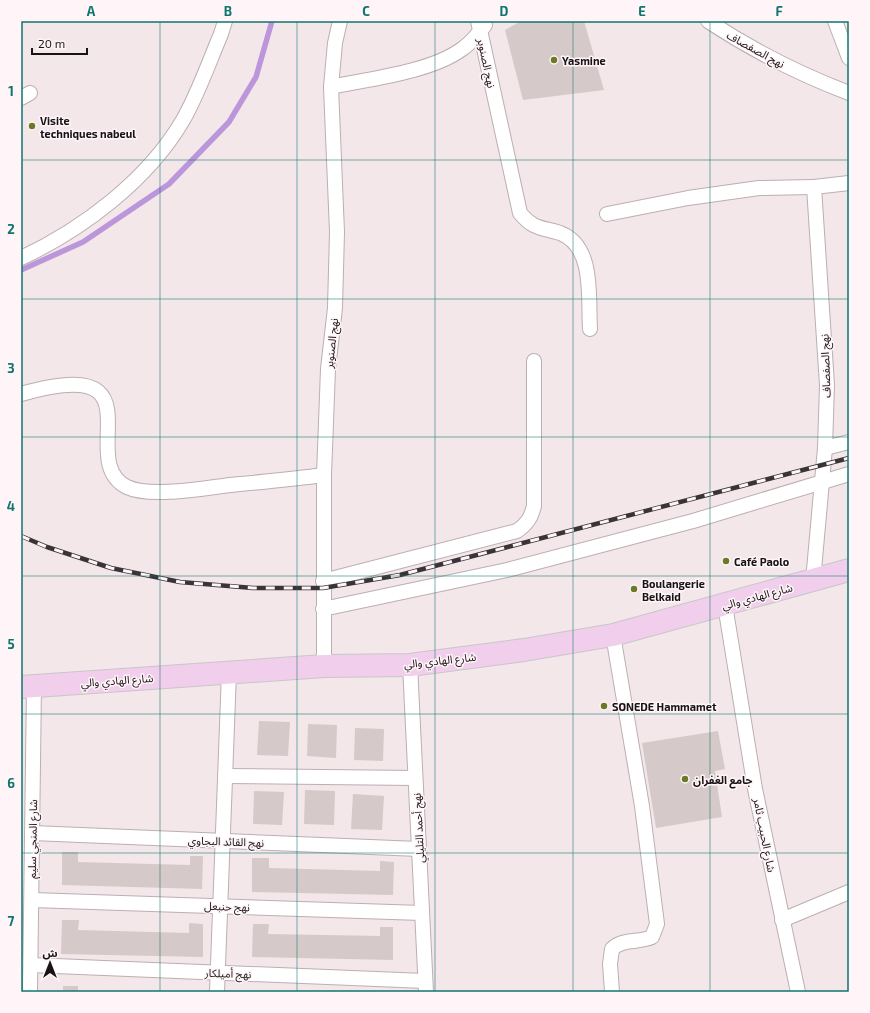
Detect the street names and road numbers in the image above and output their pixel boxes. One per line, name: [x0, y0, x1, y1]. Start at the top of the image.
street label: نهج الصفصاف: [724, 28, 787, 72]
street label: نهج الصنوبر: [473, 36, 499, 89]
street label: نهج الصنوبر: [322, 317, 342, 370]
street label: نهج الصفصاف: [817, 334, 835, 398]
street label: شارع الهادي والي: [720, 580, 795, 615]
street label: شارع الهادي والي: [403, 650, 478, 674]
street label: شارع الهادي والي: [80, 671, 154, 693]
street label: نهج أحمد التليلي: [410, 792, 430, 863]
street label: شارع الحبيب ثامر: [749, 796, 779, 874]
street label: شارع المنجي سليم: [25, 799, 43, 879]
street label: نهج القائد البجاوي: [188, 833, 264, 852]
street label: نهج حنبعل: [204, 899, 250, 915]
street label: نهج أميلكار: [203, 966, 252, 982]

